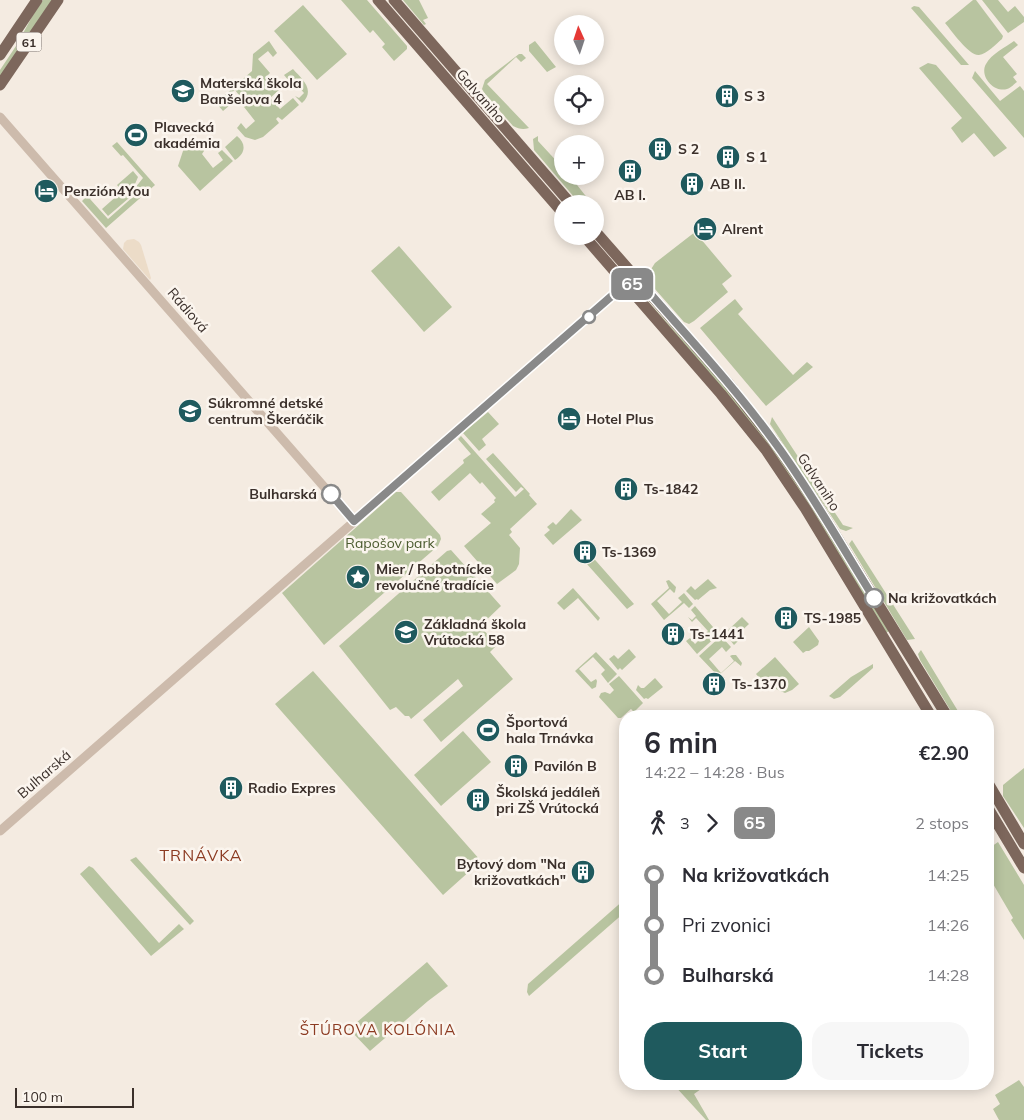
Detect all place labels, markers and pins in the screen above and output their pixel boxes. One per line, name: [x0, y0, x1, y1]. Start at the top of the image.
place label: Materská škola Banšelova 4: [200, 74, 302, 108]
school or university icon: Materská škola Banšelova 4: [170, 78, 196, 104]
building icon: S 3: [714, 83, 740, 109]
place label: S 3: [744, 87, 765, 105]
place label: Plavecká akadémia: [154, 118, 220, 152]
sports icon: Plavecká akadémia: [123, 122, 149, 148]
building icon: S 2: [647, 136, 673, 162]
place label: S 2: [678, 140, 699, 158]
building icon: S 1: [715, 144, 741, 170]
place label: S 1: [746, 148, 767, 166]
building icon: AB I.: [617, 158, 643, 184]
building icon: AB II.: [679, 171, 705, 197]
place label: AB II.: [710, 175, 745, 193]
hotel icon: Penzión4You: [33, 178, 59, 204]
place label: Penzión4You: [64, 182, 150, 200]
place label: AB I.: [614, 186, 646, 204]
hotel icon: Alrent: [692, 216, 718, 242]
place label: Alrent: [722, 220, 764, 238]
unlabelled marker: [582, 310, 596, 324]
place label: Súkromné detské centrum Škeráčik: [208, 394, 324, 428]
school or university icon: Súkromné detské centrum Škeráčik: [177, 398, 203, 424]
hotel icon: Hotel Plus: [556, 406, 582, 432]
place label: Hotel Plus: [586, 410, 654, 428]
building icon: Ts-1842: [613, 476, 639, 502]
place label: Ts-1842: [644, 480, 698, 498]
marker: Bulharská: [321, 484, 341, 504]
place label: Bulharská: [249, 485, 317, 503]
building icon: Ts-1369: [572, 539, 598, 565]
place label: Ts-1369: [602, 543, 656, 561]
place label: Mier / Robotnícke revolučné tradície: [376, 560, 494, 594]
place icon: Mier / Robotnícke revolučné tradície: [345, 564, 371, 590]
marker: Na križovatkách: [864, 588, 884, 608]
place label: Na križovatkách: [888, 589, 997, 607]
building icon: TS-1985: [773, 605, 799, 631]
place label: TS-1985: [804, 609, 861, 627]
place label: Základná škola Vrútocká 58: [423, 615, 526, 649]
school or university icon: Základná škola Vrútocká 58: [393, 619, 419, 645]
building icon: Ts-1441: [660, 621, 686, 647]
place label: Ts-1441: [690, 625, 744, 643]
building icon: Ts-1370: [701, 671, 727, 697]
place label: Ts-1370: [732, 675, 786, 693]
place label: Športová hala Trnávka: [506, 713, 593, 747]
sports icon: Športová hala Trnávka: [475, 717, 501, 743]
building icon: Pavilón B: [503, 753, 529, 779]
place label: Pavilón B: [534, 757, 597, 775]
building icon: Radio Expres: [218, 775, 244, 801]
place label: Radio Expres: [248, 779, 336, 797]
place label: Školská jedáleň pri ZŠ Vrútocká: [496, 783, 600, 817]
building icon: Školská jedáleň pri ZŠ Vrútocká: [465, 787, 491, 813]
place label: Bytový dom "Na križovatkách": [457, 855, 566, 889]
building icon: Bytový dom "Na križovatkách": [570, 859, 596, 885]

